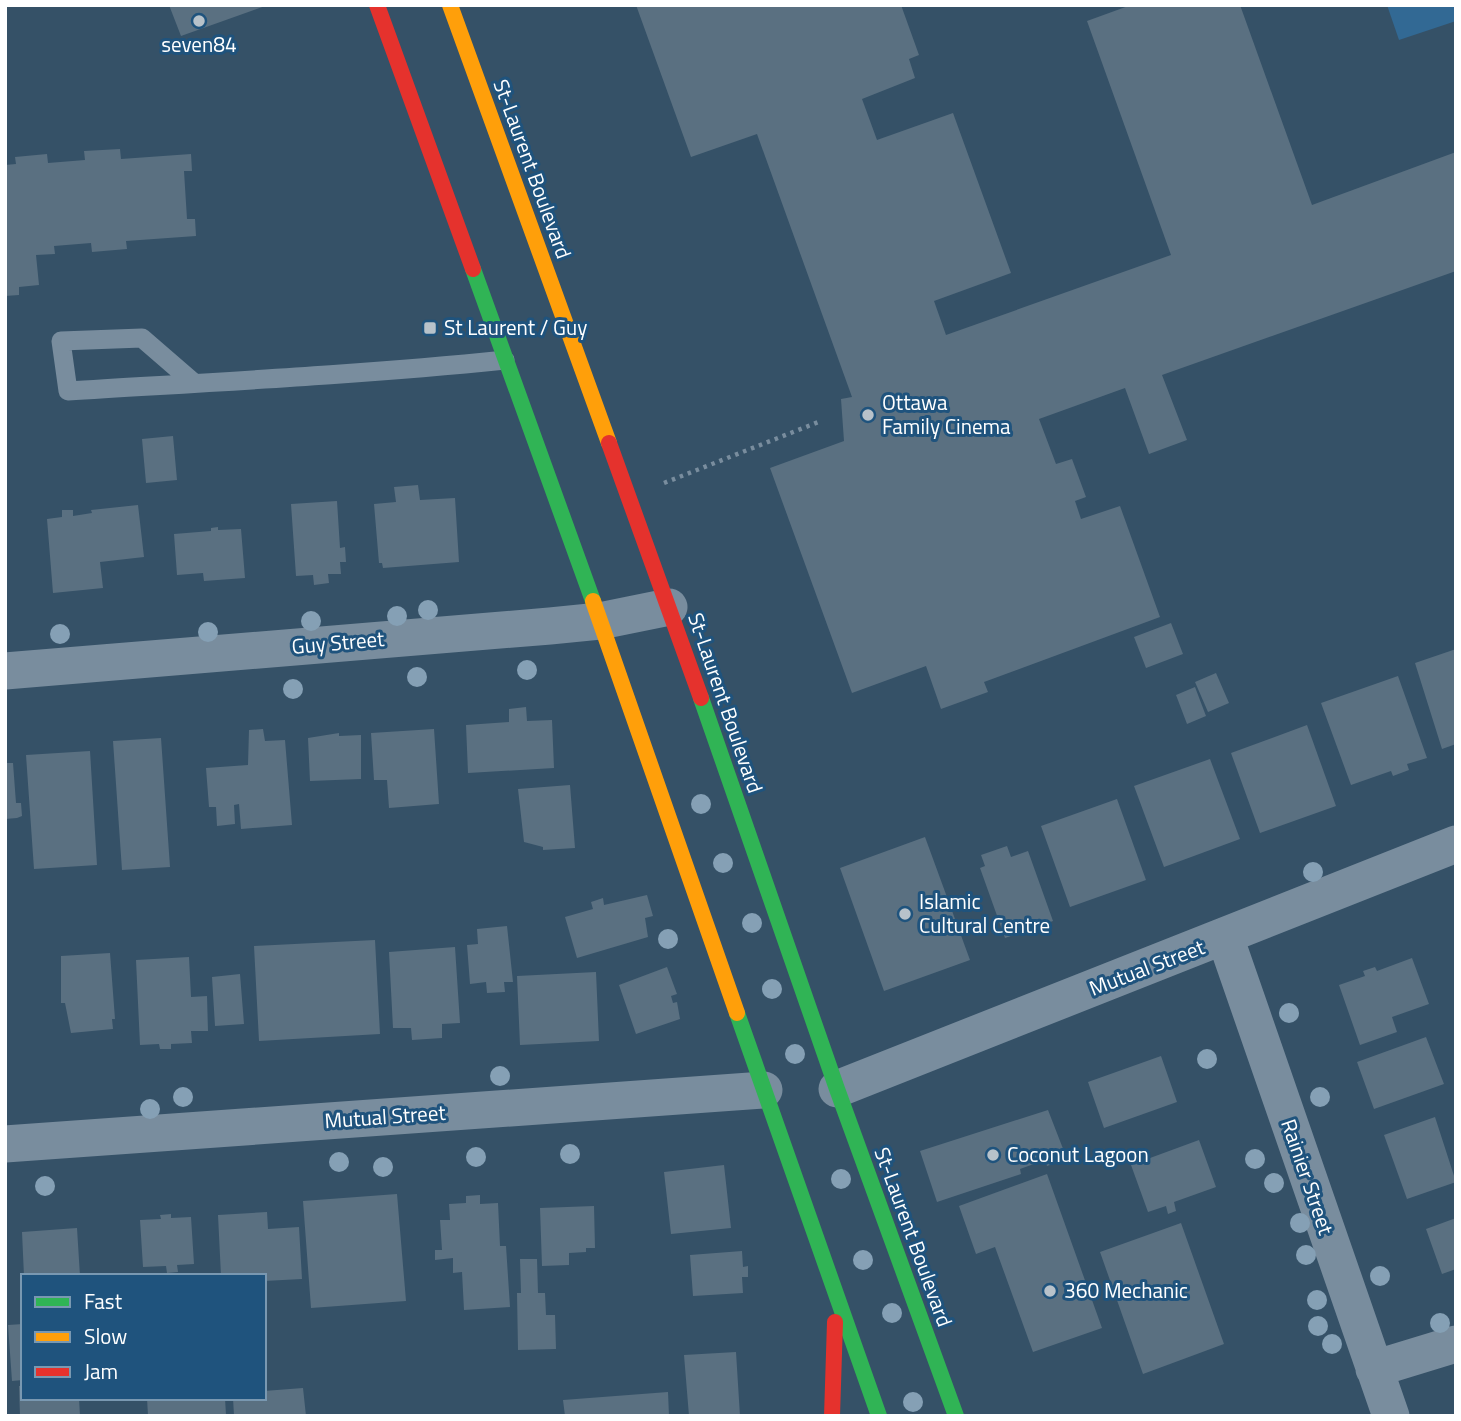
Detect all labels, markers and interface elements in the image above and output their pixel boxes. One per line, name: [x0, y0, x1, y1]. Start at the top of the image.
marker: seven84: [191, 13, 207, 29]
place label: seven84: [161, 28, 237, 60]
street label: St-Laurent Boulevard: [486, 74, 580, 263]
place label: St Laurent / Guy: [444, 311, 587, 343]
marker: St Laurent / Guy: [422, 320, 438, 336]
place label: Ottawa Family Cinema: [882, 386, 1011, 442]
marker: Ottawa Family Cinema: [860, 407, 876, 423]
street label: St-Laurent Boulevard: [680, 608, 772, 797]
street label: Guy Street: [290, 622, 386, 662]
place label: Islamic Cultural Centre: [919, 885, 1050, 941]
marker: Islamic Cultural Centre: [897, 906, 913, 922]
street label: Mutual Street: [1084, 930, 1210, 1004]
street label: Mutual Street: [323, 1096, 447, 1136]
street label: Rainier Street: [1273, 1114, 1343, 1239]
place label: Coconut Lagoon: [1007, 1138, 1149, 1170]
street label: St-Laurent Boulevard: [867, 1142, 961, 1331]
marker: Coconut Lagoon: [985, 1147, 1001, 1163]
legend: [21, 1274, 266, 1400]
place label: 360 Mechanic: [1064, 1274, 1188, 1306]
marker: 360 Mechanic: [1042, 1283, 1058, 1299]
text: Fast: [84, 1285, 123, 1317]
text: Slow: [84, 1320, 127, 1352]
text: Jam: [84, 1355, 118, 1387]

